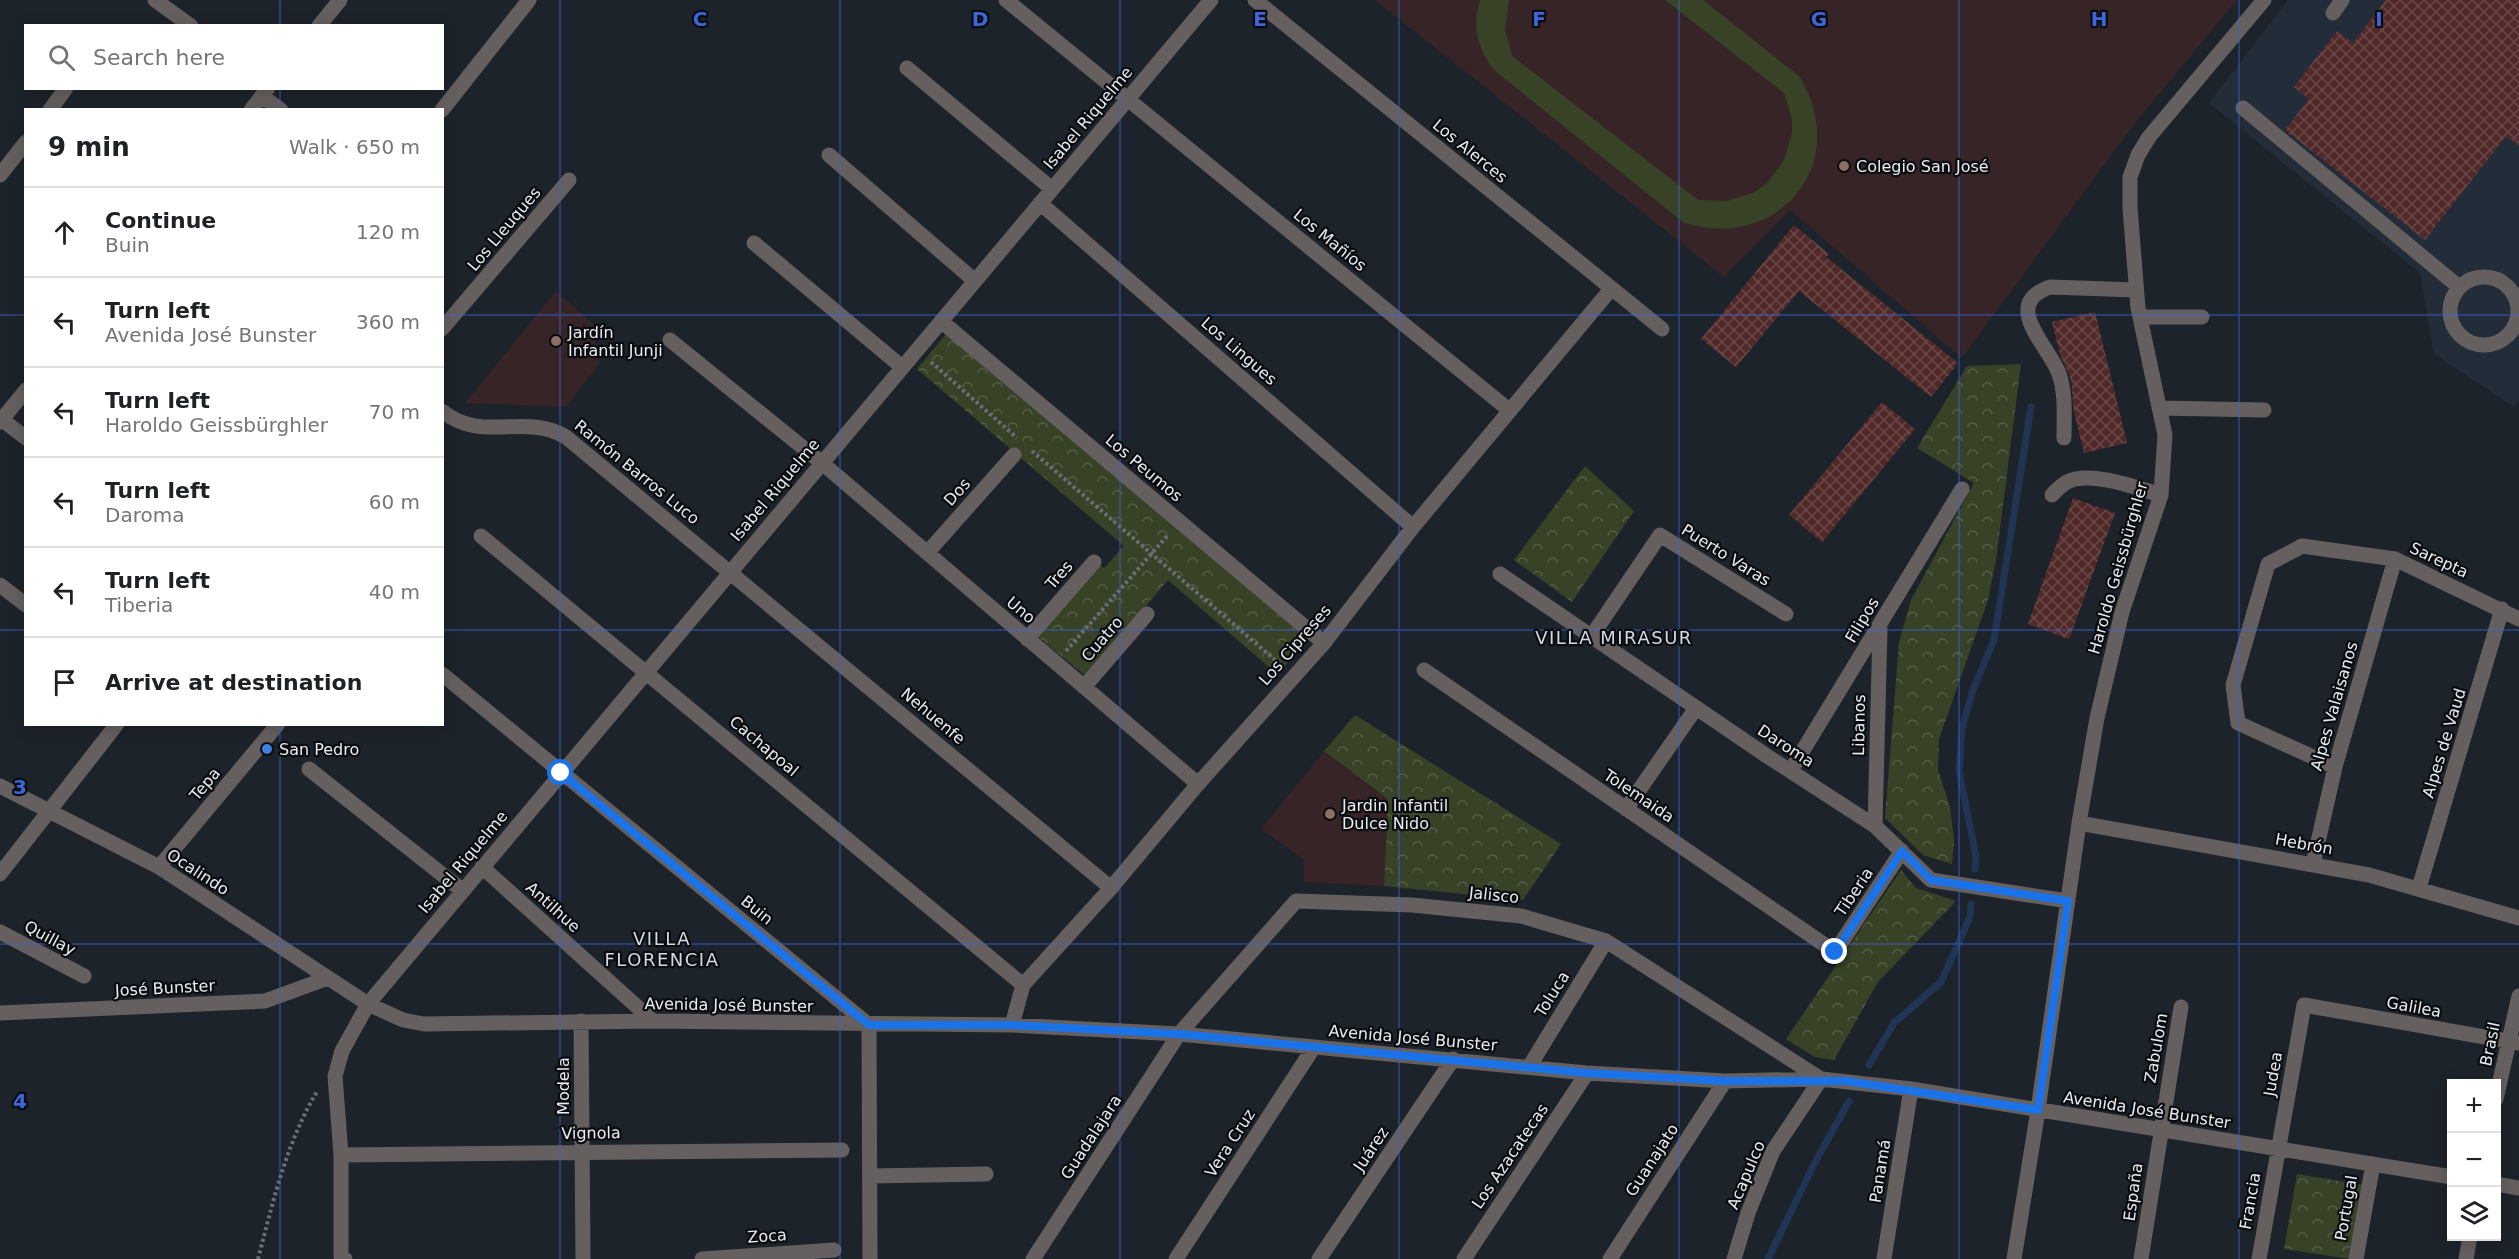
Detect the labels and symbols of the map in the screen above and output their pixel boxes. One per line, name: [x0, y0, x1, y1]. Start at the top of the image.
text: C: [693, 7, 707, 31]
text: D: [972, 7, 988, 31]
text: E: [1253, 7, 1267, 31]
text: F: [1532, 7, 1546, 31]
text: G: [1811, 7, 1827, 31]
text: H: [2091, 7, 2107, 31]
text: I: [2375, 7, 2383, 31]
street label: Isabel Riquelme: [1040, 63, 1136, 173]
street label: Los Alerces: [1429, 115, 1511, 187]
place label: Colegio San José: [1856, 157, 1989, 176]
marker: Colegio San José: [1837, 159, 1851, 173]
street label: Los Lleuques: [463, 183, 545, 275]
street label: Los Mañíos: [1290, 205, 1370, 275]
street label: Los Lingues: [1197, 313, 1281, 389]
place label: Jardín Infantil Junji: [567, 323, 663, 360]
marker: Jardín Infantil Junji: [549, 334, 563, 348]
street label: Ramón Barros Luco: [571, 416, 703, 528]
street label: Los Peumos: [1102, 430, 1186, 506]
street label: Isabel Riquelme: [727, 435, 823, 545]
street label: Dos: [940, 474, 974, 510]
street label: Haroldo Geissbürghler: [2084, 479, 2152, 656]
street label: Puerto Varas: [1678, 520, 1774, 590]
street label: Sarepta: [2407, 538, 2471, 582]
street label: Tres: [1041, 557, 1077, 594]
street label: Uno: [1003, 593, 1039, 627]
street label: Filipos: [1841, 594, 1883, 646]
street label: Los Cipreses: [1255, 601, 1335, 689]
street label: Cuatro: [1077, 613, 1127, 665]
district label: VILLA MIRASUR: [1535, 627, 1693, 648]
street label: Alpes Valaisanos: [2306, 639, 2362, 773]
street label: Nehuenfe: [897, 684, 969, 748]
street label: Alpes de Vaud: [2418, 686, 2470, 800]
street label: Libanos: [1849, 694, 1869, 756]
street label: Cachapoal: [726, 712, 802, 780]
street label: Daroma: [1754, 721, 1818, 771]
place label: San Pedro: [279, 740, 359, 759]
marker: San Pedro: [260, 742, 274, 756]
route start: [547, 759, 573, 785]
street label: Tepa: [185, 764, 224, 805]
street label: Tolemaida: [1599, 765, 1678, 827]
text: 3: [13, 775, 27, 799]
place label: Jardin Infantil Dulce Nido: [1341, 796, 1448, 833]
street label: Isabel Riquelme: [415, 807, 511, 917]
marker: Jardin Infantil Dulce Nido: [1323, 807, 1337, 821]
street label: Hebrón: [2274, 830, 2334, 858]
street label: Ocalindo: [163, 845, 233, 899]
street label: Tiberia: [1830, 864, 1877, 921]
street label: Antilhue: [522, 878, 584, 936]
street label: Jalisco: [1467, 883, 1520, 907]
street label: Buin: [737, 891, 777, 929]
street label: Quillay: [21, 917, 79, 959]
district label: VILLA FLORENCIA: [605, 928, 719, 970]
route end: [1821, 938, 1847, 964]
street label: Toluca: [1530, 968, 1573, 1021]
street label: José Bunster: [114, 976, 216, 1000]
street label: Galilea: [2385, 993, 2443, 1021]
street label: Avenida José Bunster: [644, 994, 814, 1016]
street label: Zabulom: [2140, 1011, 2172, 1085]
street label: Brasil: [2476, 1020, 2504, 1068]
street label: Avenida José Bunster: [1328, 1021, 1498, 1055]
street label: Judea: [2260, 1050, 2286, 1099]
street label: Modela: [554, 1057, 573, 1115]
street label: Avenida José Bunster: [2062, 1087, 2232, 1133]
text: 4: [13, 1089, 27, 1113]
street label: Guadalajara: [1057, 1091, 1125, 1183]
street label: Los Azacatecas: [1468, 1100, 1552, 1212]
street label: Vera Cruz: [1201, 1105, 1259, 1181]
street label: Guanajato: [1622, 1120, 1682, 1200]
street label: Vignola: [561, 1123, 621, 1143]
street label: Juárez: [1349, 1123, 1393, 1176]
street label: Acapulco: [1723, 1138, 1769, 1212]
street label: Panamá: [1866, 1138, 1894, 1204]
street label: España: [2120, 1162, 2146, 1222]
street label: Francia: [2236, 1171, 2264, 1231]
street label: Portugal: [2331, 1174, 2361, 1242]
street label: Zoca: [747, 1225, 787, 1247]

